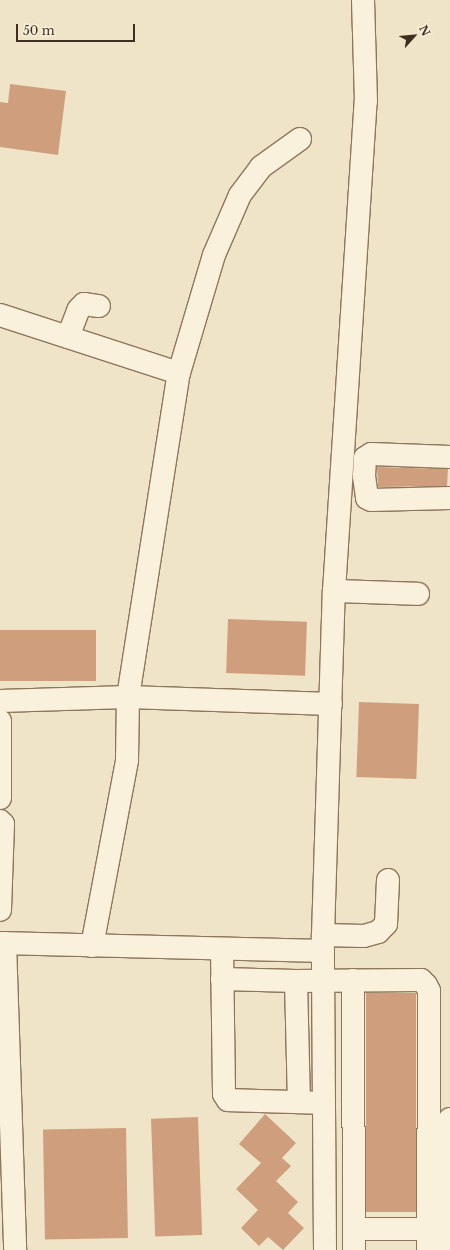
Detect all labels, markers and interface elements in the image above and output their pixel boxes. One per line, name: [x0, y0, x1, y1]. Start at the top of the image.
scale bar: [18, 16, 137, 42]
north arrow: [394, 16, 434, 56]
text: 50 m: [23, 23, 55, 38]
text: N: [416, 23, 433, 38]

